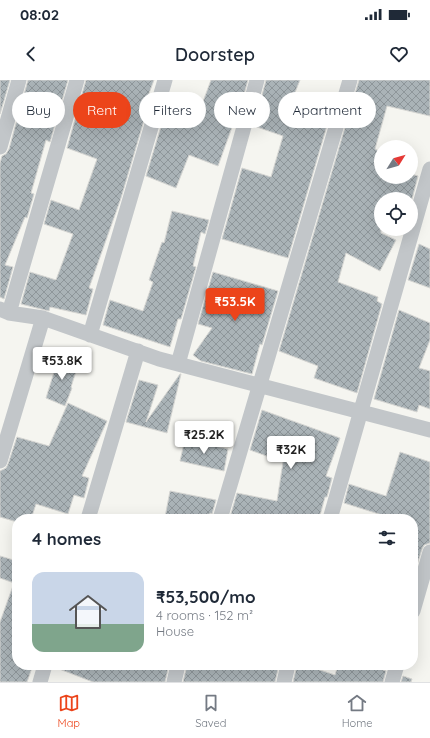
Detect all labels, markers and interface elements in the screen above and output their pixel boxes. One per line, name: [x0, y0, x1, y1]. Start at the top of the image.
text: 08:02: [20, 5, 59, 24]
icon: back: [20, 43, 42, 65]
text: Doorstep: [175, 43, 255, 66]
icon: heart: [388, 43, 410, 65]
chip: Buy: [12, 92, 65, 128]
chip: Rent: [73, 92, 131, 128]
chip: Filters: [139, 92, 206, 128]
chip: New: [214, 92, 270, 128]
chip: Apartment: [278, 92, 376, 128]
north arrow: [374, 140, 418, 184]
map controls: [374, 140, 418, 236]
button: locate: [374, 192, 418, 236]
pin: ₹53.5K: [202, 288, 268, 322]
text: ₹53.5K: [215, 293, 255, 309]
pin: ₹53.8K: [29, 347, 95, 381]
text: ₹53.8K: [42, 352, 82, 368]
pin: ₹25.2K: [171, 421, 237, 455]
text: ₹25.2K: [184, 426, 224, 442]
pin: ₹32K: [267, 436, 315, 470]
text: ₹32K: [276, 441, 306, 457]
icon: filters: [376, 527, 398, 549]
text: 4 homes: [32, 528, 101, 549]
text: ₹53,500/mo: [156, 586, 256, 607]
icon: home: [64, 588, 112, 636]
text: 4 rooms · 152 m²: [156, 607, 253, 623]
text: House: [156, 623, 194, 639]
tab: Map: [58, 692, 80, 730]
tab: Saved: [195, 692, 227, 730]
tab: Home: [342, 692, 372, 730]

